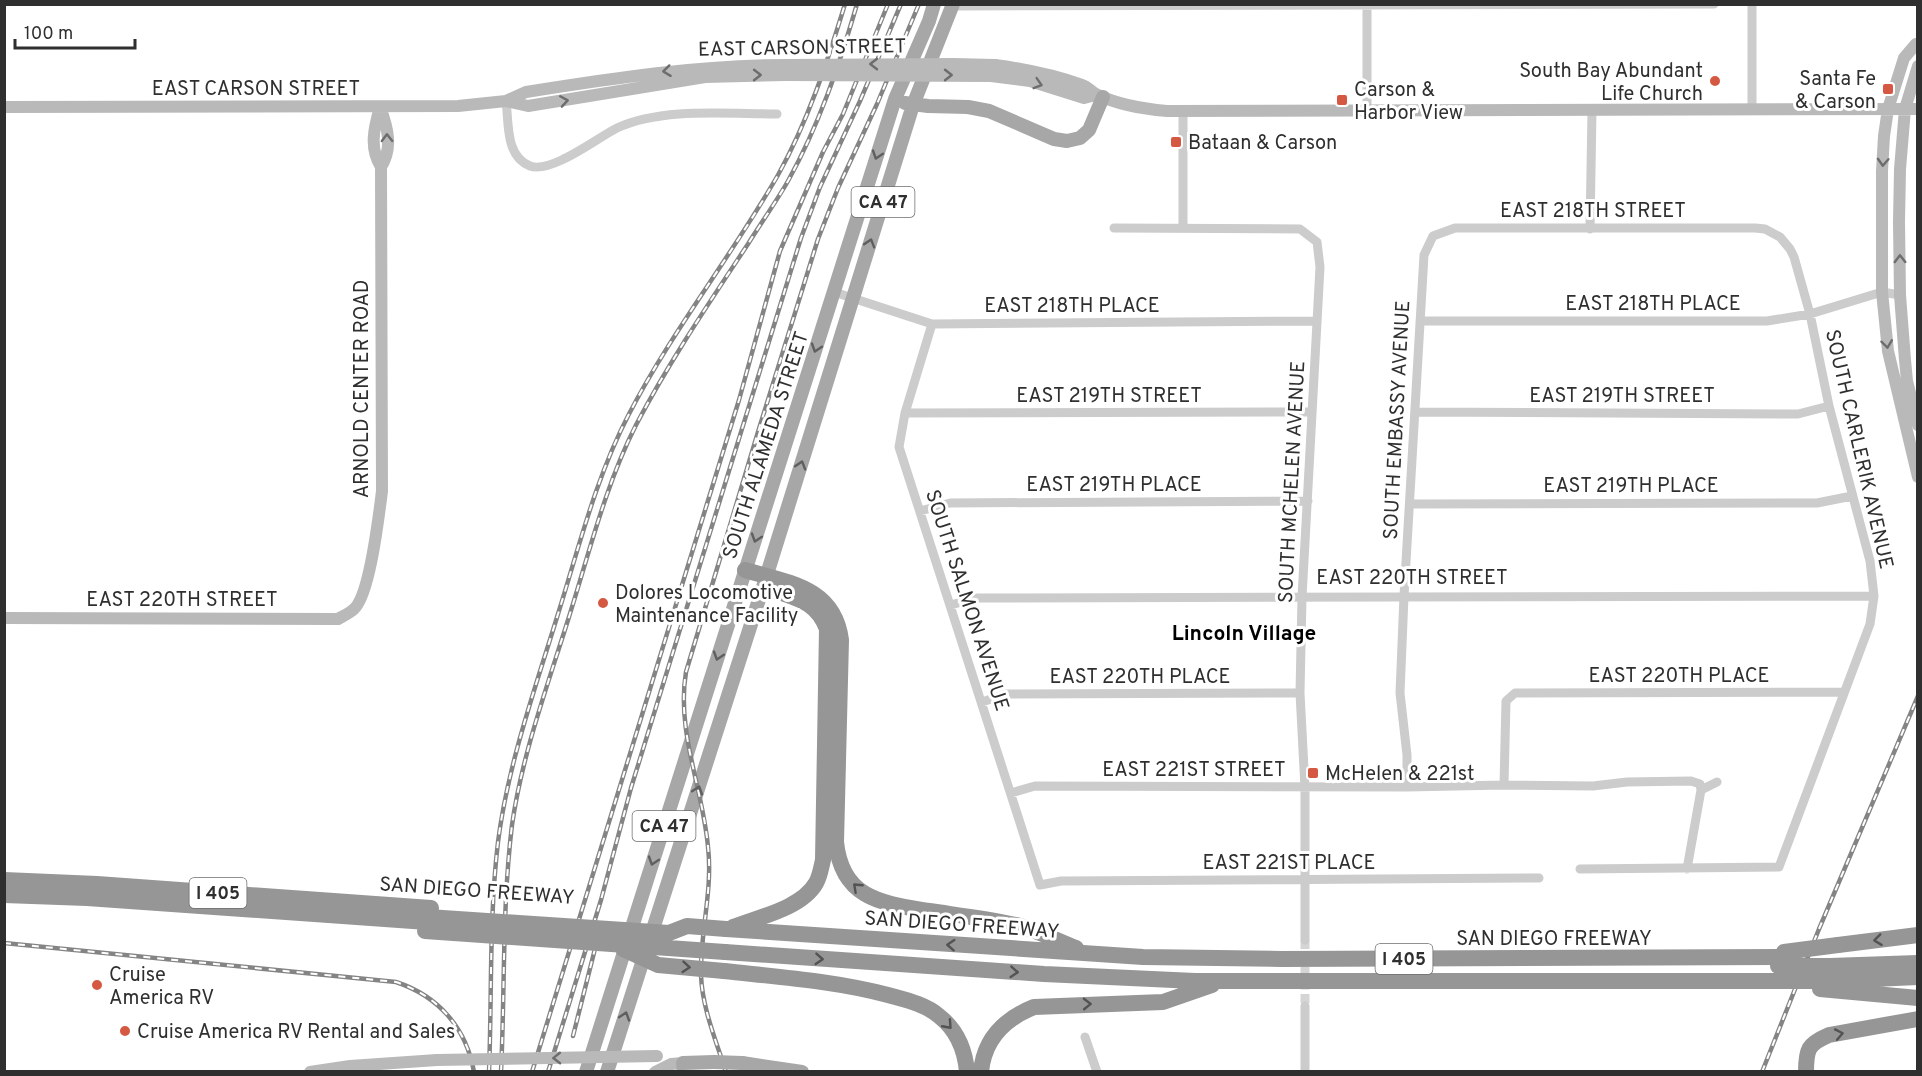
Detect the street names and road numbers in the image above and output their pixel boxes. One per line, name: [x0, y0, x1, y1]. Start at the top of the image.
street label: EAST CARSON STREET: [698, 34, 906, 64]
street label: EAST CARSON STREET: [152, 77, 360, 103]
road number: CA 47: [852, 187, 914, 217]
street label: EAST 218TH STREET: [1500, 199, 1686, 225]
street label: ARNOLD CENTER ROAD: [350, 280, 376, 498]
street label: EAST 218TH PLACE: [1565, 292, 1741, 318]
street label: EAST 218TH PLACE: [984, 294, 1160, 320]
street label: SOUTH EMBASSY AVENUE: [1379, 300, 1417, 540]
street label: SOUTH CARLERIK AVENUE: [1818, 327, 1898, 572]
street label: SOUTH ALAMEDA STREET: [718, 329, 816, 563]
street label: SOUTH MCHELEN AVENUE: [1274, 360, 1312, 604]
street label: EAST 219TH STREET: [1016, 384, 1202, 410]
street label: EAST 219TH STREET: [1529, 384, 1715, 410]
street label: EAST 219TH PLACE: [1026, 473, 1202, 499]
street label: EAST 219TH PLACE: [1543, 474, 1719, 500]
street label: SOUTH SALMON AVENUE: [918, 487, 1014, 715]
street label: EAST 220TH STREET: [1316, 566, 1508, 592]
street label: EAST 220TH STREET: [86, 588, 278, 614]
street label: EAST 220TH PLACE: [1589, 664, 1769, 690]
street label: EAST 220TH PLACE: [1050, 665, 1230, 691]
street label: EAST 221ST STREET: [1102, 758, 1286, 784]
road number: CA 47: [632, 811, 696, 841]
street label: EAST 221ST PLACE: [1202, 851, 1376, 877]
street label: SAN DIEGO FREEWAY: [378, 872, 576, 912]
road number: I 405: [190, 878, 246, 908]
street label: SAN DIEGO FREEWAY: [863, 906, 1061, 946]
street label: SAN DIEGO FREEWAY: [1456, 927, 1652, 953]
road number: I 405: [1376, 944, 1432, 974]

